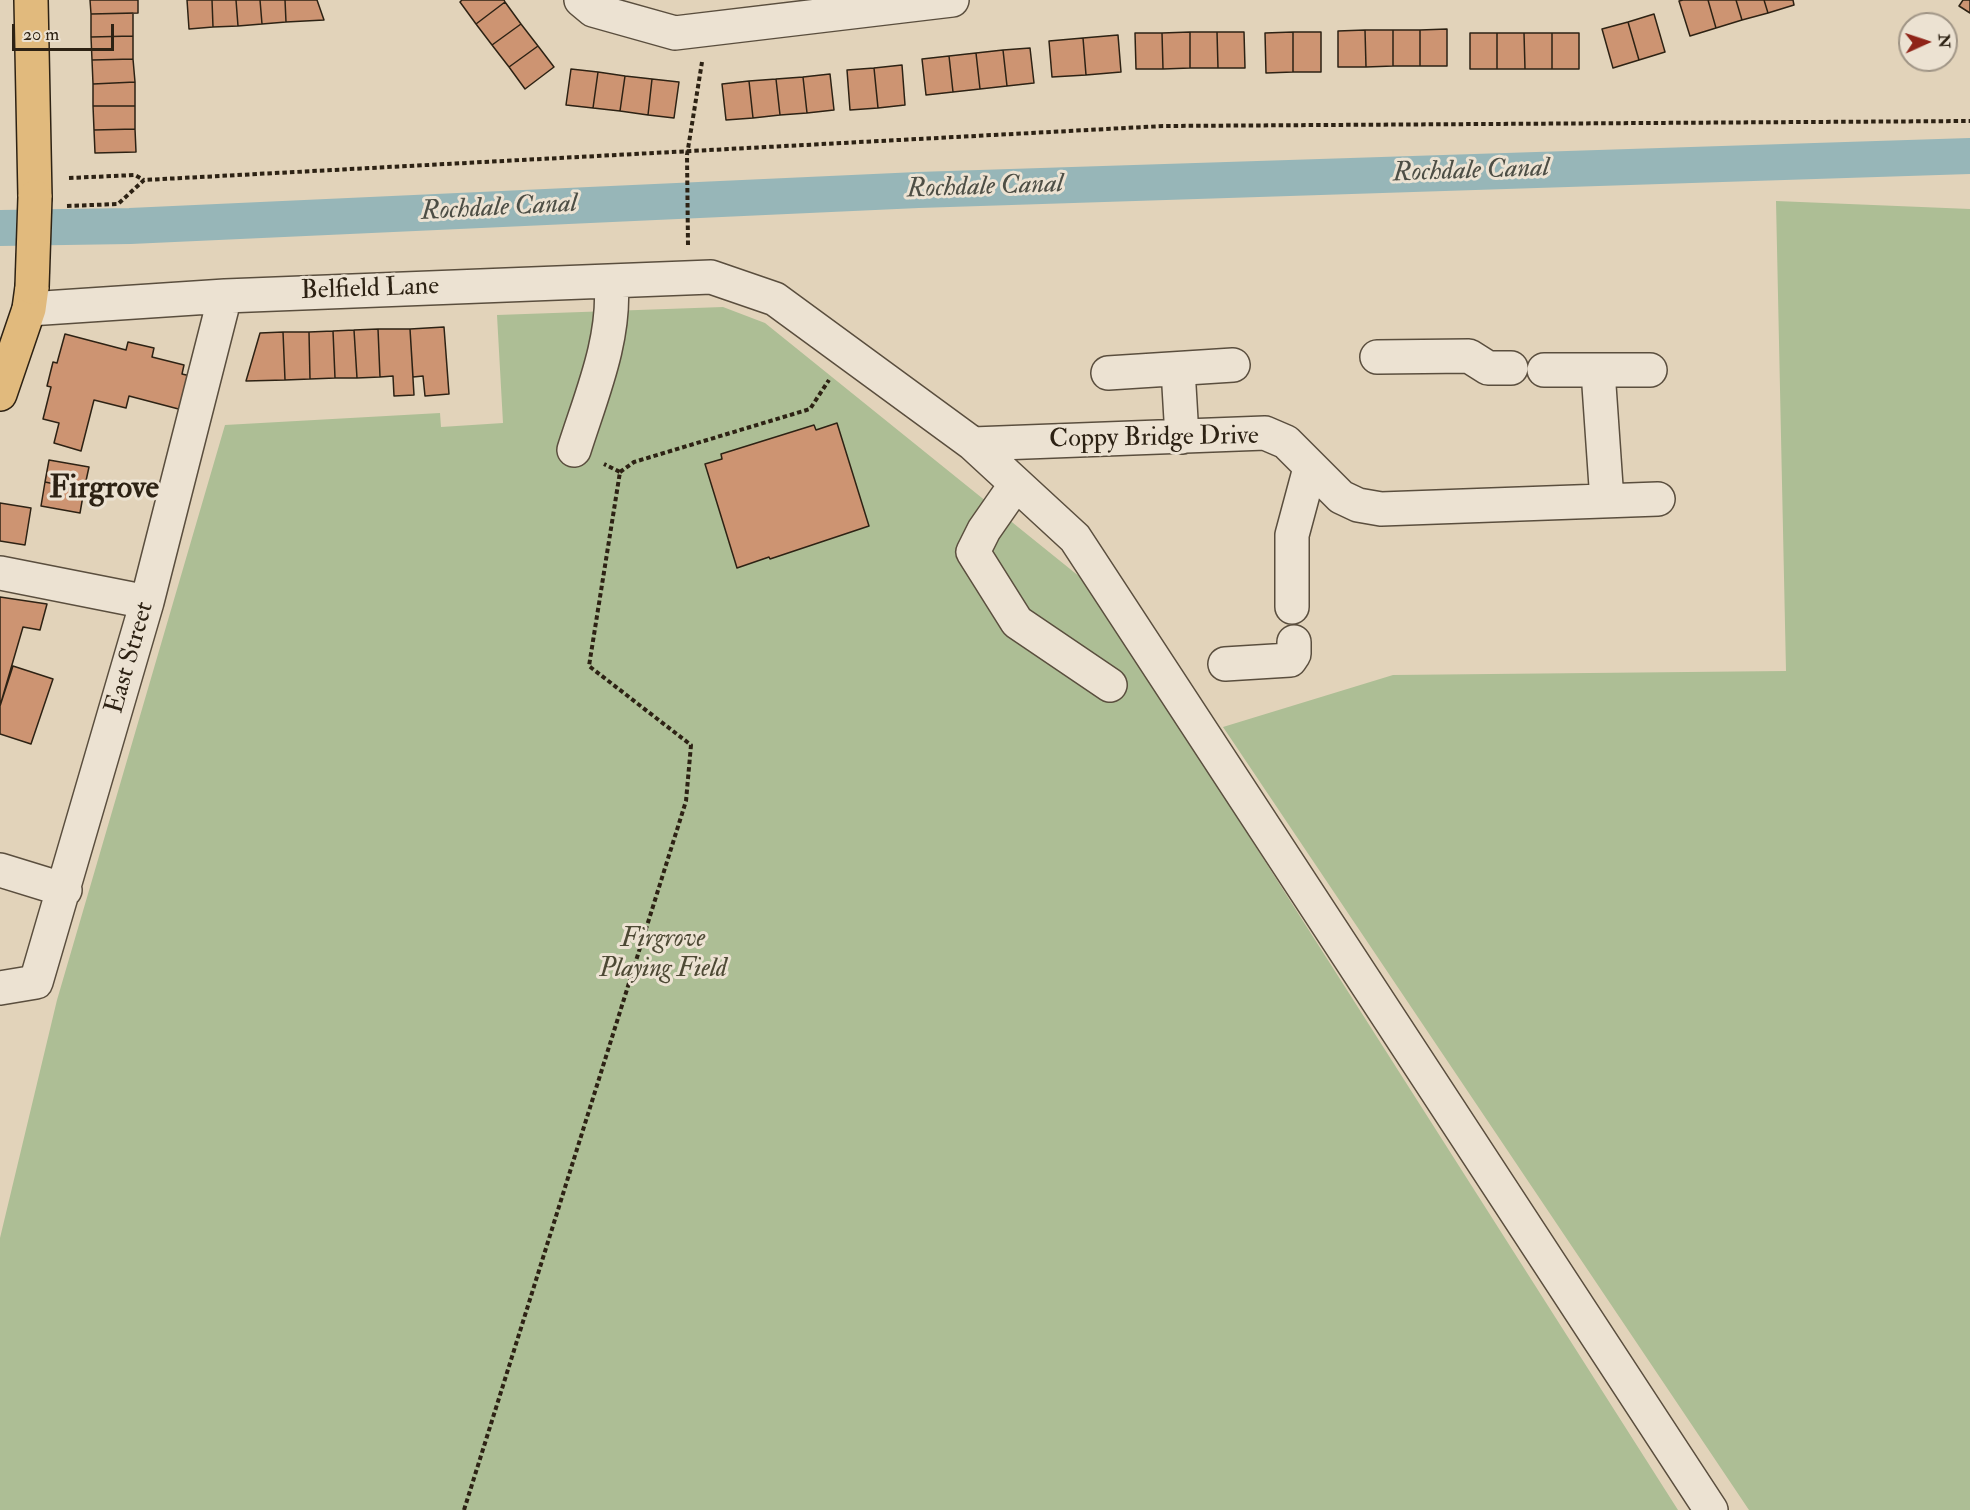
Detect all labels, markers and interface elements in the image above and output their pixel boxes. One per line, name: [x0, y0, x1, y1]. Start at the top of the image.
scale bar: [15, 12, 117, 50]
north arrow: [1898, 12, 1958, 72]
text: 20 m: [23, 23, 59, 46]
text: N: [1934, 33, 1954, 49]
water label: Rochdale Canal: [1392, 153, 1550, 191]
water label: Rochdale Canal: [906, 169, 1064, 207]
water label: Rochdale Canal: [420, 189, 578, 229]
street label: Belfield Lane: [300, 272, 440, 308]
street label: Coppy Bridge Drive: [1049, 422, 1259, 456]
district label: Firgrove: [49, 471, 159, 509]
street label: East Street: [100, 598, 162, 718]
park label: Firgrove Playing Field: [599, 924, 727, 986]

